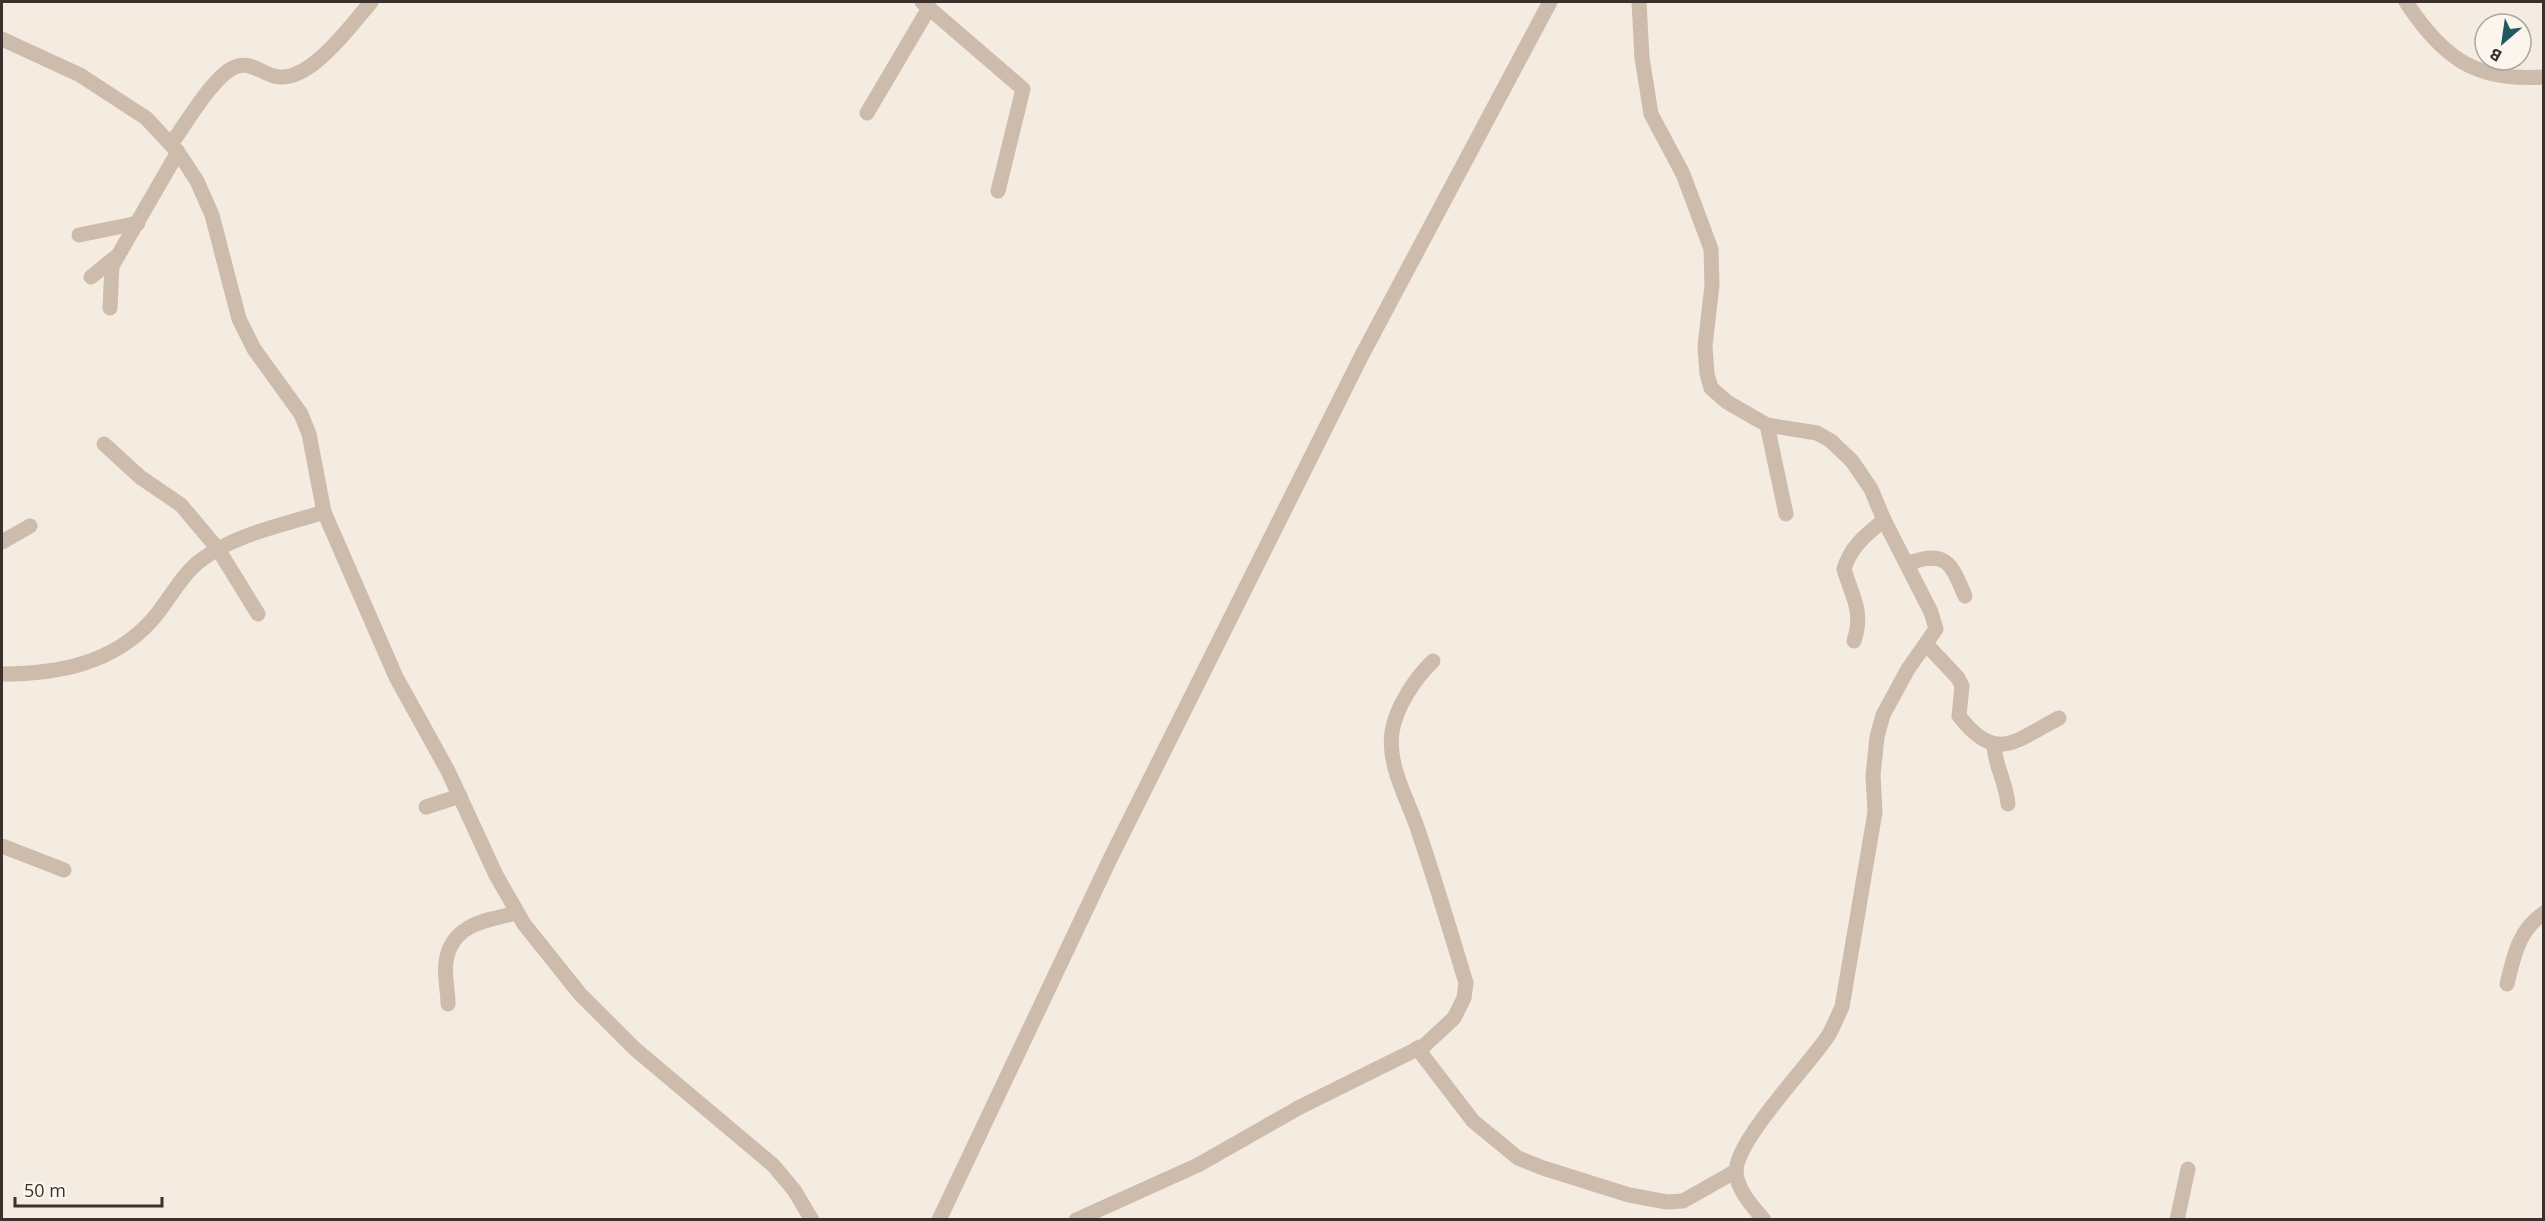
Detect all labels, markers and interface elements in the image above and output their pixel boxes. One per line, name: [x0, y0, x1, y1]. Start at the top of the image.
north arrow: [2473, 12, 2533, 72]
text: B: [2486, 43, 2506, 67]
scale bar: [15, 1170, 162, 1208]
text: 50 m: [24, 1178, 66, 1202]

